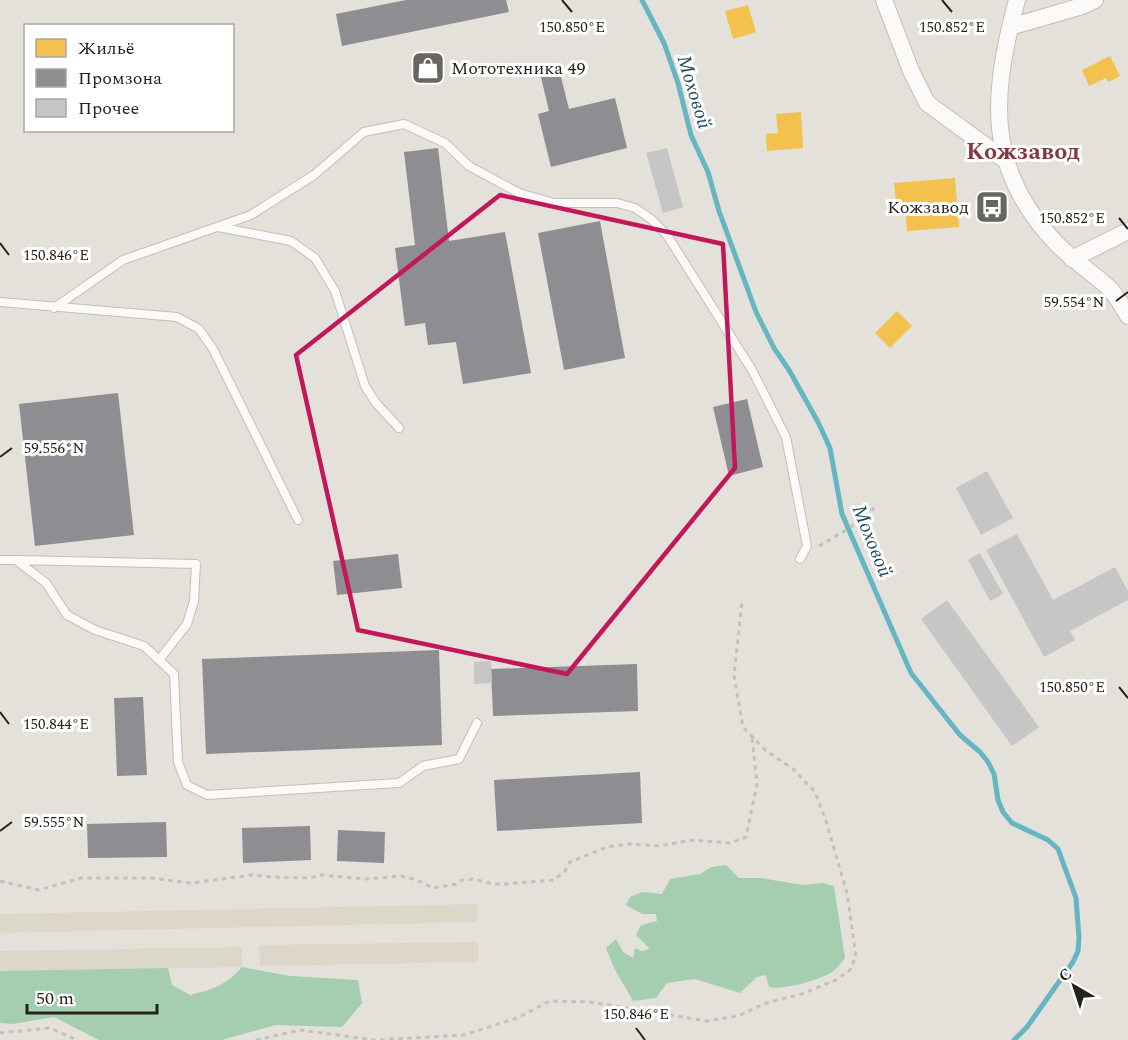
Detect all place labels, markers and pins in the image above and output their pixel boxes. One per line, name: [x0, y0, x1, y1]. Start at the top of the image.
shop icon: Мототехника 49: [410, 50, 446, 86]
place label: Мототехника 49: [451, 55, 585, 82]
bus stop icon: Кожзавод: [974, 189, 1010, 225]
place label: Кожзавод: [887, 194, 969, 221]

